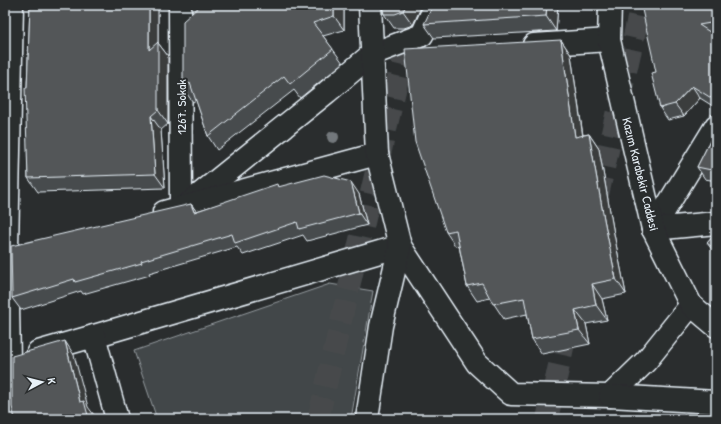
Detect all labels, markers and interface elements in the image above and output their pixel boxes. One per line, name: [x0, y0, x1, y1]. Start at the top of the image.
street label: 1267. Sokak: [172, 79, 190, 135]
street label: Kazım Karabekir Caddesi: [618, 115, 664, 233]
north arrow: [22, 362, 62, 402]
text: K: [45, 377, 59, 385]

